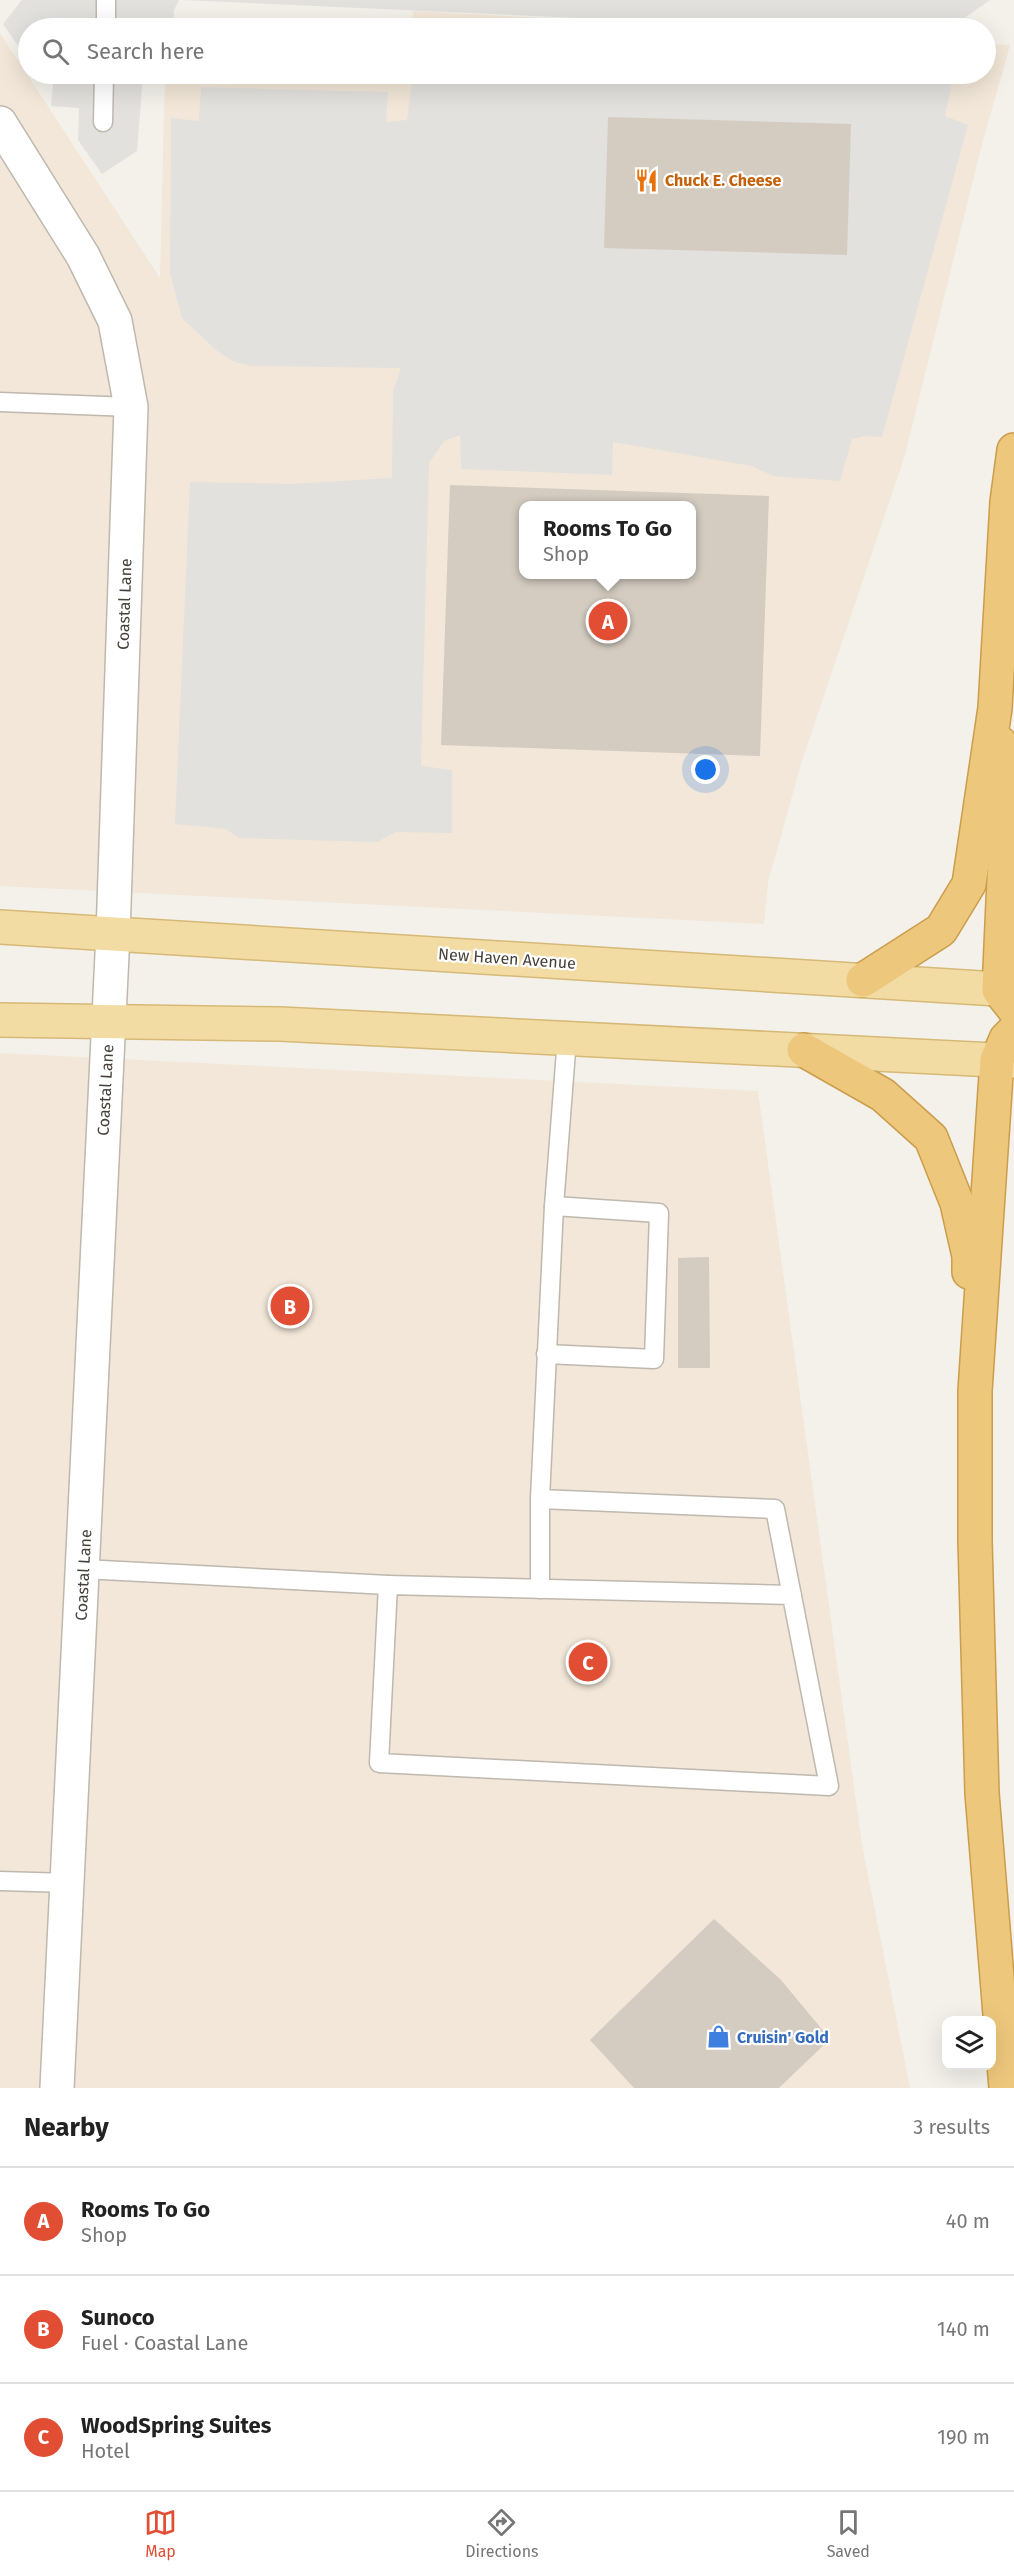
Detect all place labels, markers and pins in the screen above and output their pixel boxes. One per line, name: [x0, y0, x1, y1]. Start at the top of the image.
restaurant icon: Chuck E. Cheese: [634, 167, 660, 193]
place label: Chuck E. Cheese: [665, 171, 781, 190]
pin: A: [588, 598, 628, 644]
pin: B: [270, 1284, 310, 1328]
pin: C: [568, 1640, 608, 1684]
shop icon: Cruisin' Gold: [706, 2024, 732, 2050]
place label: Cruisin' Gold: [737, 2028, 829, 2047]

